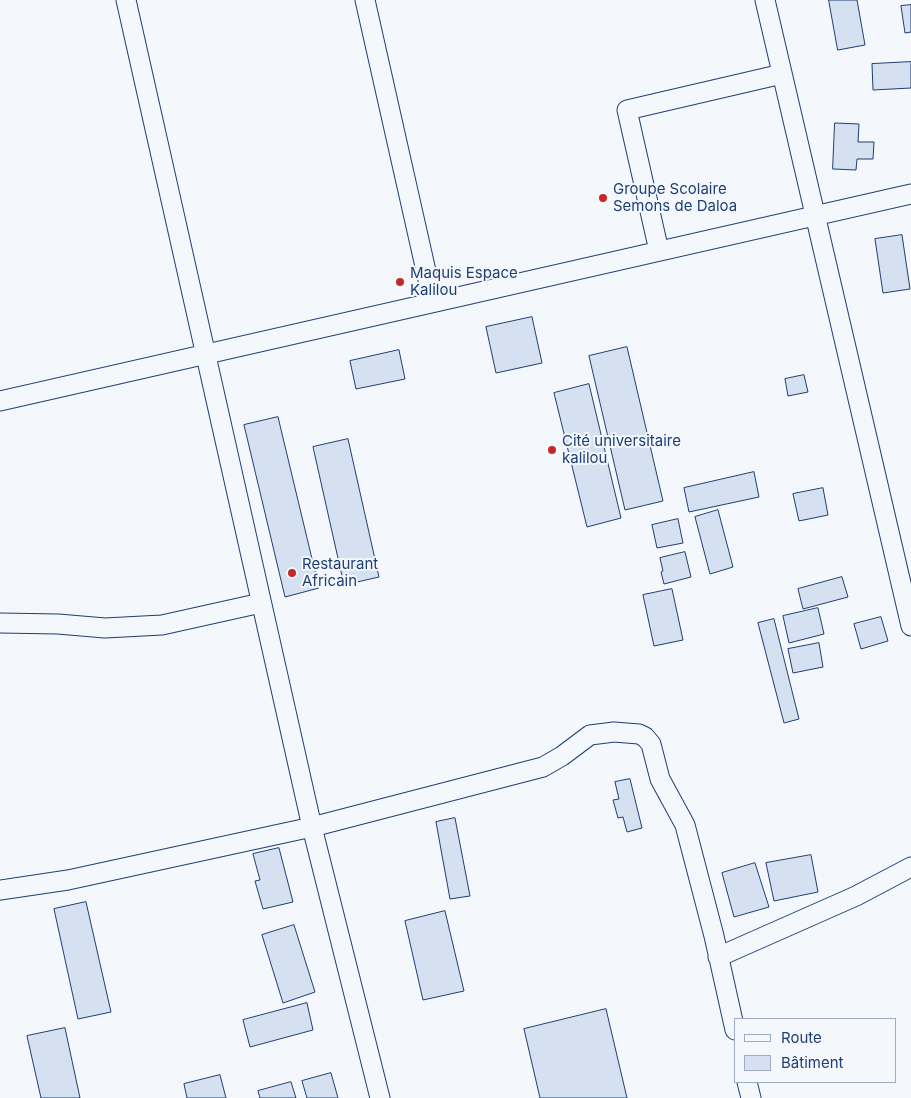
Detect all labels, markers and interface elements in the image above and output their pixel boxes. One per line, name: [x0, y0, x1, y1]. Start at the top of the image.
place label: Groupe Scolaire Semons de Daloa: [613, 180, 737, 215]
marker: Groupe Scolaire Semons de Daloa: [597, 192, 609, 204]
place label: Maquis Espace Kalilou: [410, 264, 518, 299]
marker: Maquis Espace Kalilou: [394, 276, 406, 288]
place label: Cité universitaire kalilou: [562, 432, 681, 467]
marker: Cité universitaire kalilou: [546, 444, 558, 456]
place label: Restaurant Africain: [302, 555, 378, 590]
marker: Restaurant Africain: [286, 567, 298, 579]
legend: [734, 1018, 896, 1083]
text: Route: [781, 1028, 822, 1047]
text: Bâtiment: [781, 1053, 843, 1072]

